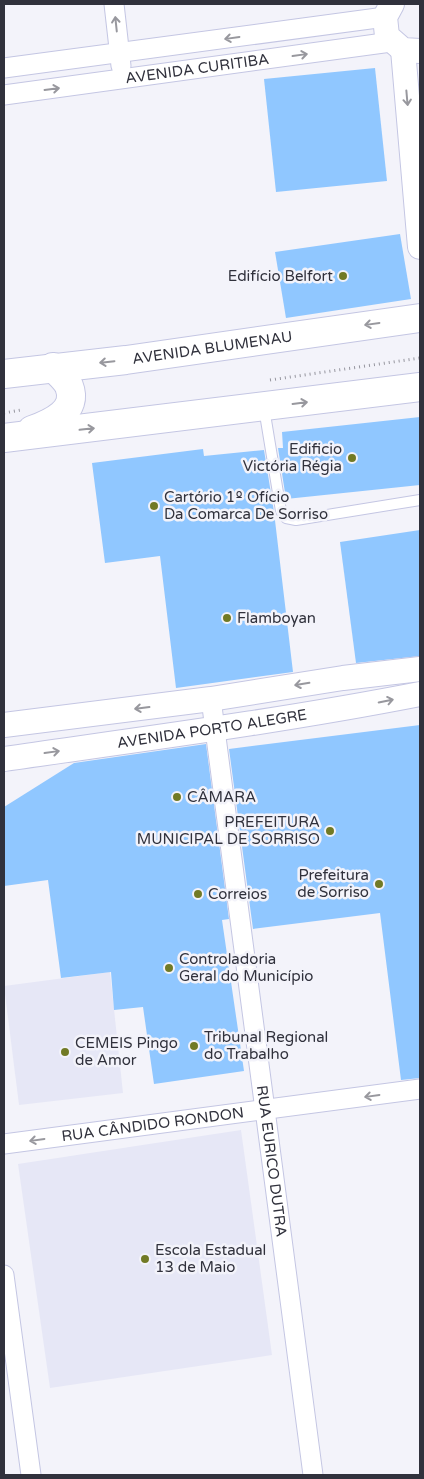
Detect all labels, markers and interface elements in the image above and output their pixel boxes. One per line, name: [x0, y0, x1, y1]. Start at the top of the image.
one-way arrow: [111, 17, 121, 33]
one-way arrow: [225, 33, 241, 43]
street label: AVENIDA CURITIBA: [124, 50, 270, 87]
one-way arrow: [291, 50, 307, 60]
one-way arrow: [44, 84, 60, 94]
one-way arrow: [403, 90, 412, 106]
place label: Edifício Belfort: [228, 267, 333, 285]
marker: Edifício Belfort: [337, 270, 349, 282]
one-way arrow: [364, 319, 380, 329]
street label: AVENIDA BLUMENAU: [131, 327, 294, 368]
one-way arrow: [99, 357, 115, 367]
one-way arrow: [292, 398, 308, 408]
one-way arrow: [79, 424, 95, 434]
place label: Edificio Victória Régia: [243, 440, 342, 475]
marker: Edificio Victória Régia: [346, 452, 358, 464]
place label: Cartório 1º Ofício Da Comarca De Sorriso: [164, 488, 328, 523]
marker: Cartório 1º Ofício Da Comarca De Sorriso: [148, 500, 160, 512]
place label: Flamboyan: [237, 609, 316, 627]
marker: Flamboyan: [221, 612, 233, 624]
one-way arrow: [295, 680, 311, 690]
one-way arrow: [377, 696, 393, 705]
one-way arrow: [134, 703, 150, 713]
street label: AVENIDA PORTO ALEGRE: [116, 705, 308, 752]
one-way arrow: [44, 747, 60, 757]
place label: CÂMARA: [187, 788, 256, 806]
marker: CÂMARA: [171, 791, 183, 803]
place label: PREFEITURA MUNICIPAL DE SORRISO: [137, 813, 320, 848]
marker: PREFEITURA MUNICIPAL DE SORRISO: [324, 825, 336, 837]
place label: Prefeitura de Sorriso: [297, 866, 369, 901]
marker: Prefeitura de Sorriso: [373, 878, 385, 890]
place label: Correios: [208, 885, 267, 903]
marker: Correios: [192, 888, 204, 900]
place label: Controladoria Geral do Município: [179, 950, 314, 985]
marker: Controladoria Geral do Município: [163, 962, 175, 974]
place label: Tribunal Regional do Trabalho: [204, 1028, 328, 1063]
place label: CEMEIS Pingo de Amor: [75, 1034, 178, 1069]
marker: Tribunal Regional do Trabalho: [188, 1040, 200, 1052]
marker: CEMEIS Pingo de Amor: [59, 1046, 71, 1058]
street label: RUA EURICO DUTRA: [253, 1084, 291, 1238]
one-way arrow: [364, 1091, 380, 1101]
street label: RUA CÂNDIDO RONDON: [60, 1103, 245, 1145]
one-way arrow: [30, 1135, 46, 1145]
place label: Escola Estadual 13 de Maio: [155, 1241, 266, 1276]
marker: Escola Estadual 13 de Maio: [139, 1253, 151, 1265]

